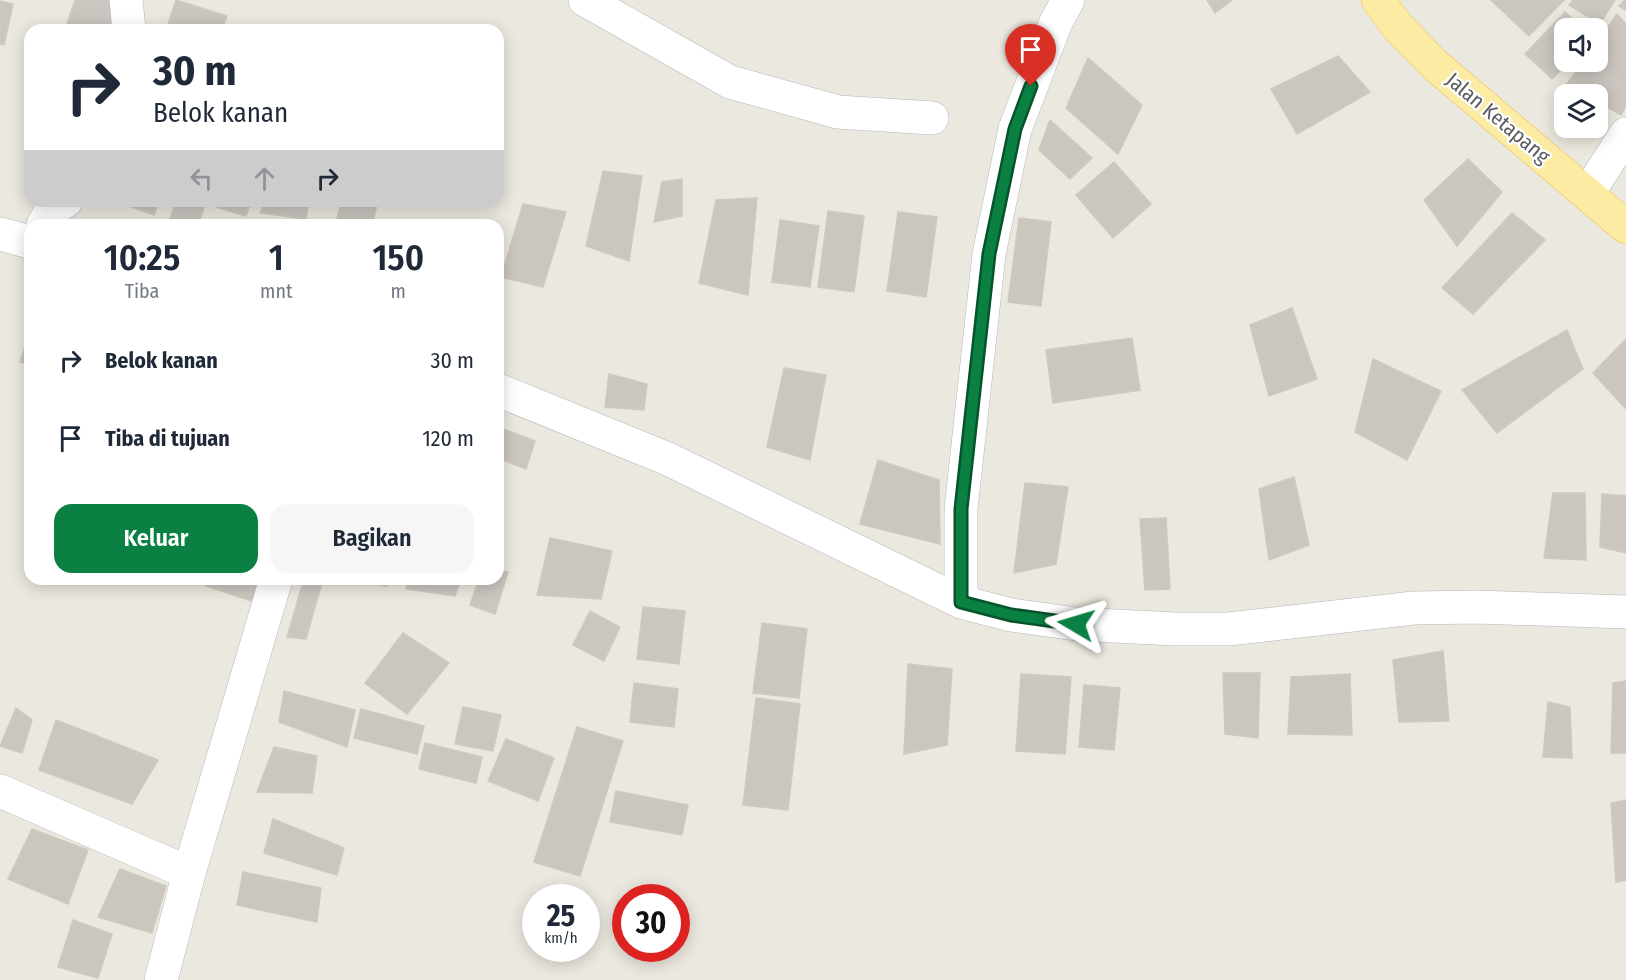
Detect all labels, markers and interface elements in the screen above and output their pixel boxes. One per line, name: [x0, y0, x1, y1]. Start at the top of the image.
map controls: [1554, 18, 1608, 138]
button: sound: [1554, 18, 1608, 72]
pin: [1005, 24, 1056, 86]
icon: arrive: [1014, 33, 1047, 66]
text: 30 m: [153, 46, 237, 96]
icon: right: [54, 48, 132, 126]
street label: Jalan Ketapang: [1441, 67, 1555, 169]
button: layers: [1554, 84, 1608, 138]
text: Belok kanan: [153, 97, 288, 129]
icon: left: [185, 162, 218, 195]
icon: ahead: [248, 162, 281, 195]
icon: right: [311, 162, 344, 195]
text: 10:25: [104, 236, 180, 280]
text: 1: [269, 236, 284, 280]
text: 150: [372, 236, 424, 280]
text: Tiba: [125, 279, 159, 303]
text: mnt: [260, 279, 293, 303]
text: m: [391, 279, 406, 303]
icon: right: [54, 344, 87, 377]
text: Belok kanan: [105, 347, 218, 374]
text: 30 m: [431, 347, 474, 374]
icon: arrive: [54, 422, 87, 455]
text: Tiba di tujuan: [105, 425, 230, 452]
text: 120 m: [422, 425, 474, 452]
button: Keluar: [54, 504, 258, 573]
button: Bagikan: [270, 504, 474, 573]
position arrow: [1044, 592, 1108, 656]
speed limit sign: 30: [612, 884, 690, 962]
text: 25: [547, 898, 575, 934]
text: km/h: [544, 929, 578, 947]

